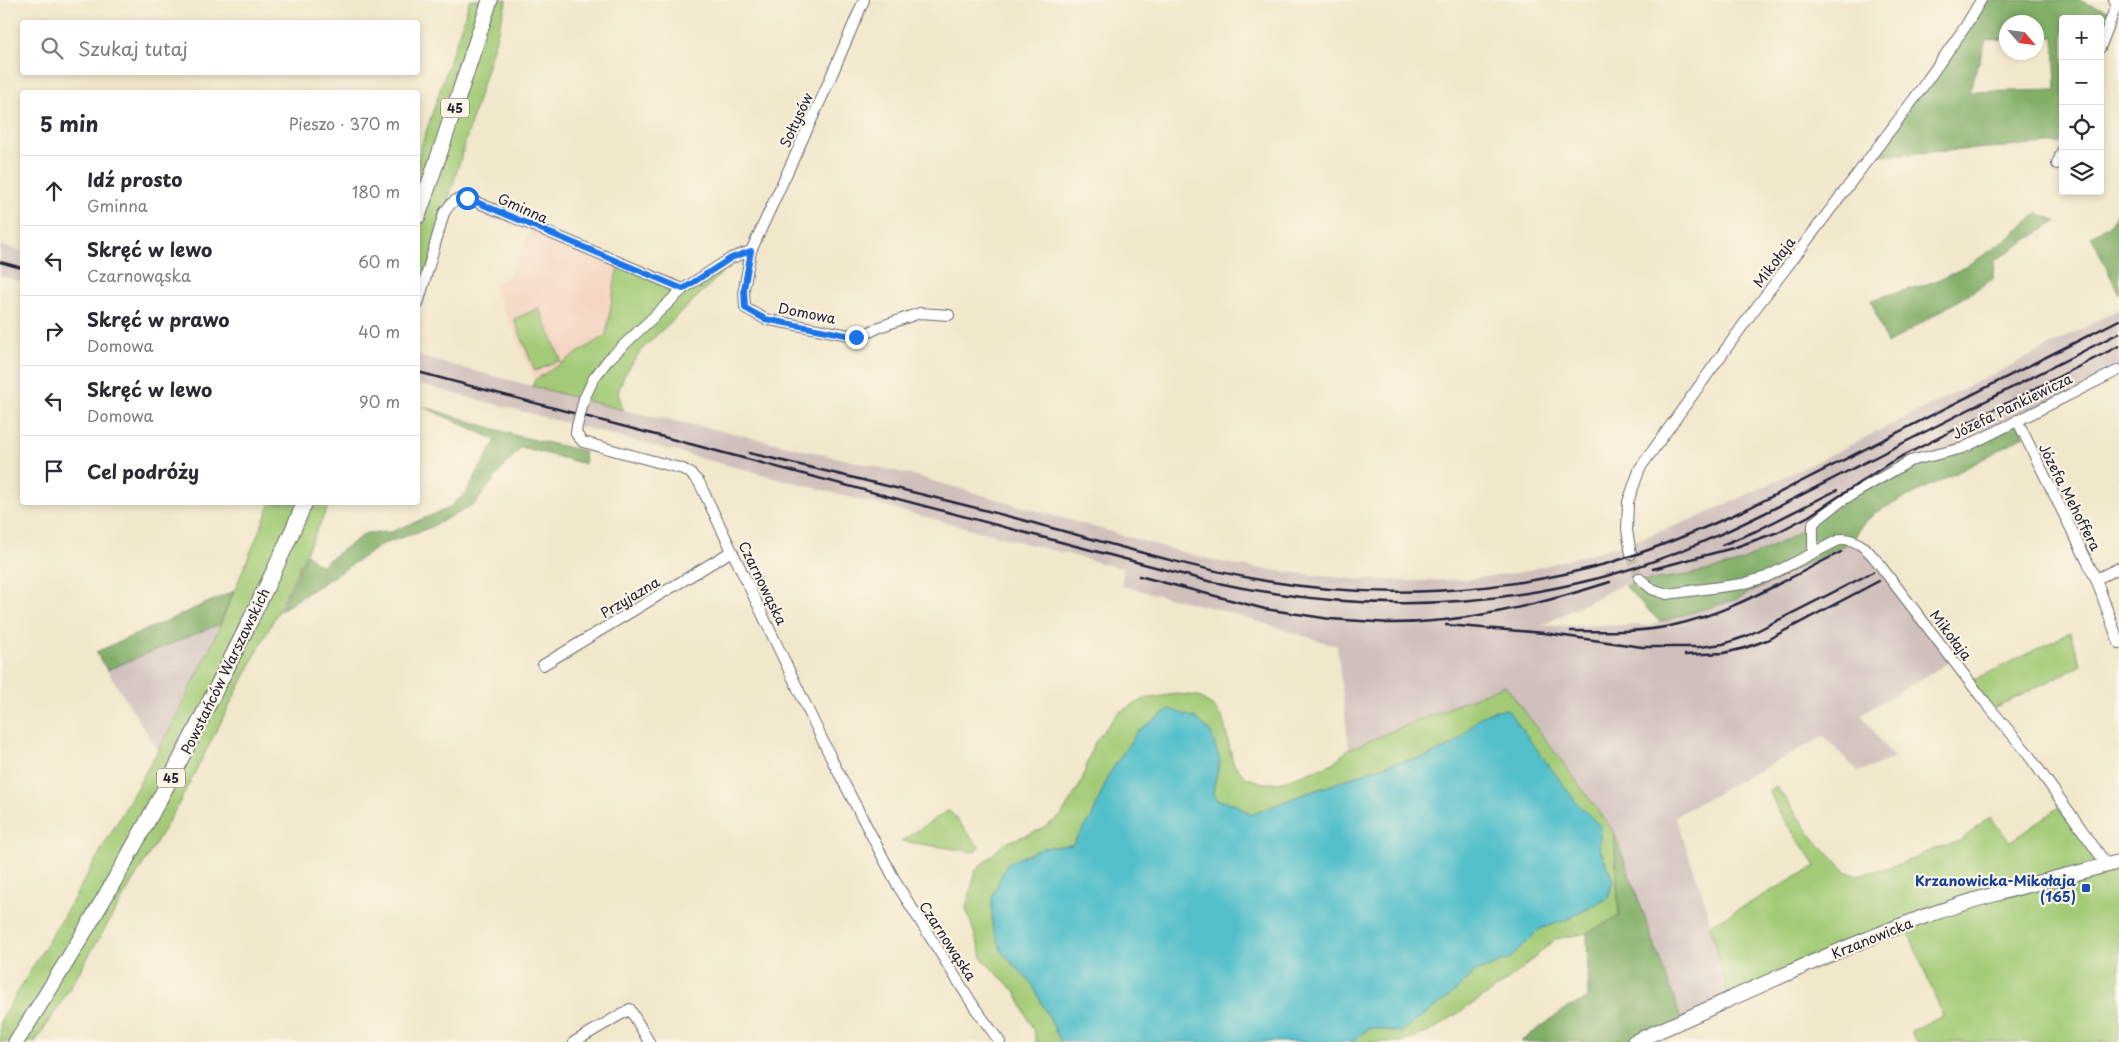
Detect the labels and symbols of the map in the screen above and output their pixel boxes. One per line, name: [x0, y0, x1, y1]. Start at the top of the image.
north arrow: [1999, 15, 2044, 60]
street label: Sołtysów: [774, 89, 818, 151]
road number: 45: [441, 99, 469, 118]
route start: [456, 187, 479, 210]
street label: Gminna: [494, 188, 552, 229]
street label: Mikołaja: [1748, 232, 1800, 292]
street label: Domowa: [776, 297, 838, 329]
route end: [845, 326, 868, 349]
street label: Józefa Pankiewicza: [1948, 368, 2076, 444]
street label: Józefa Mehoffera: [2034, 440, 2106, 555]
street label: Czarnowąska: [734, 538, 793, 629]
street label: Przyjazna: [596, 571, 664, 623]
street label: Powstańców Warszawskich: [176, 584, 274, 758]
street label: Mikołaja: [1925, 605, 1977, 665]
road number: 45: [157, 768, 185, 788]
place label: Krzanowicka-Mikołaja (165): [1915, 870, 2076, 907]
marker: Krzanowicka-Mikołaja (165): [2080, 882, 2092, 894]
street label: Czarnowąska: [914, 897, 982, 985]
street label: Krzanowicka: [1828, 912, 1916, 964]

